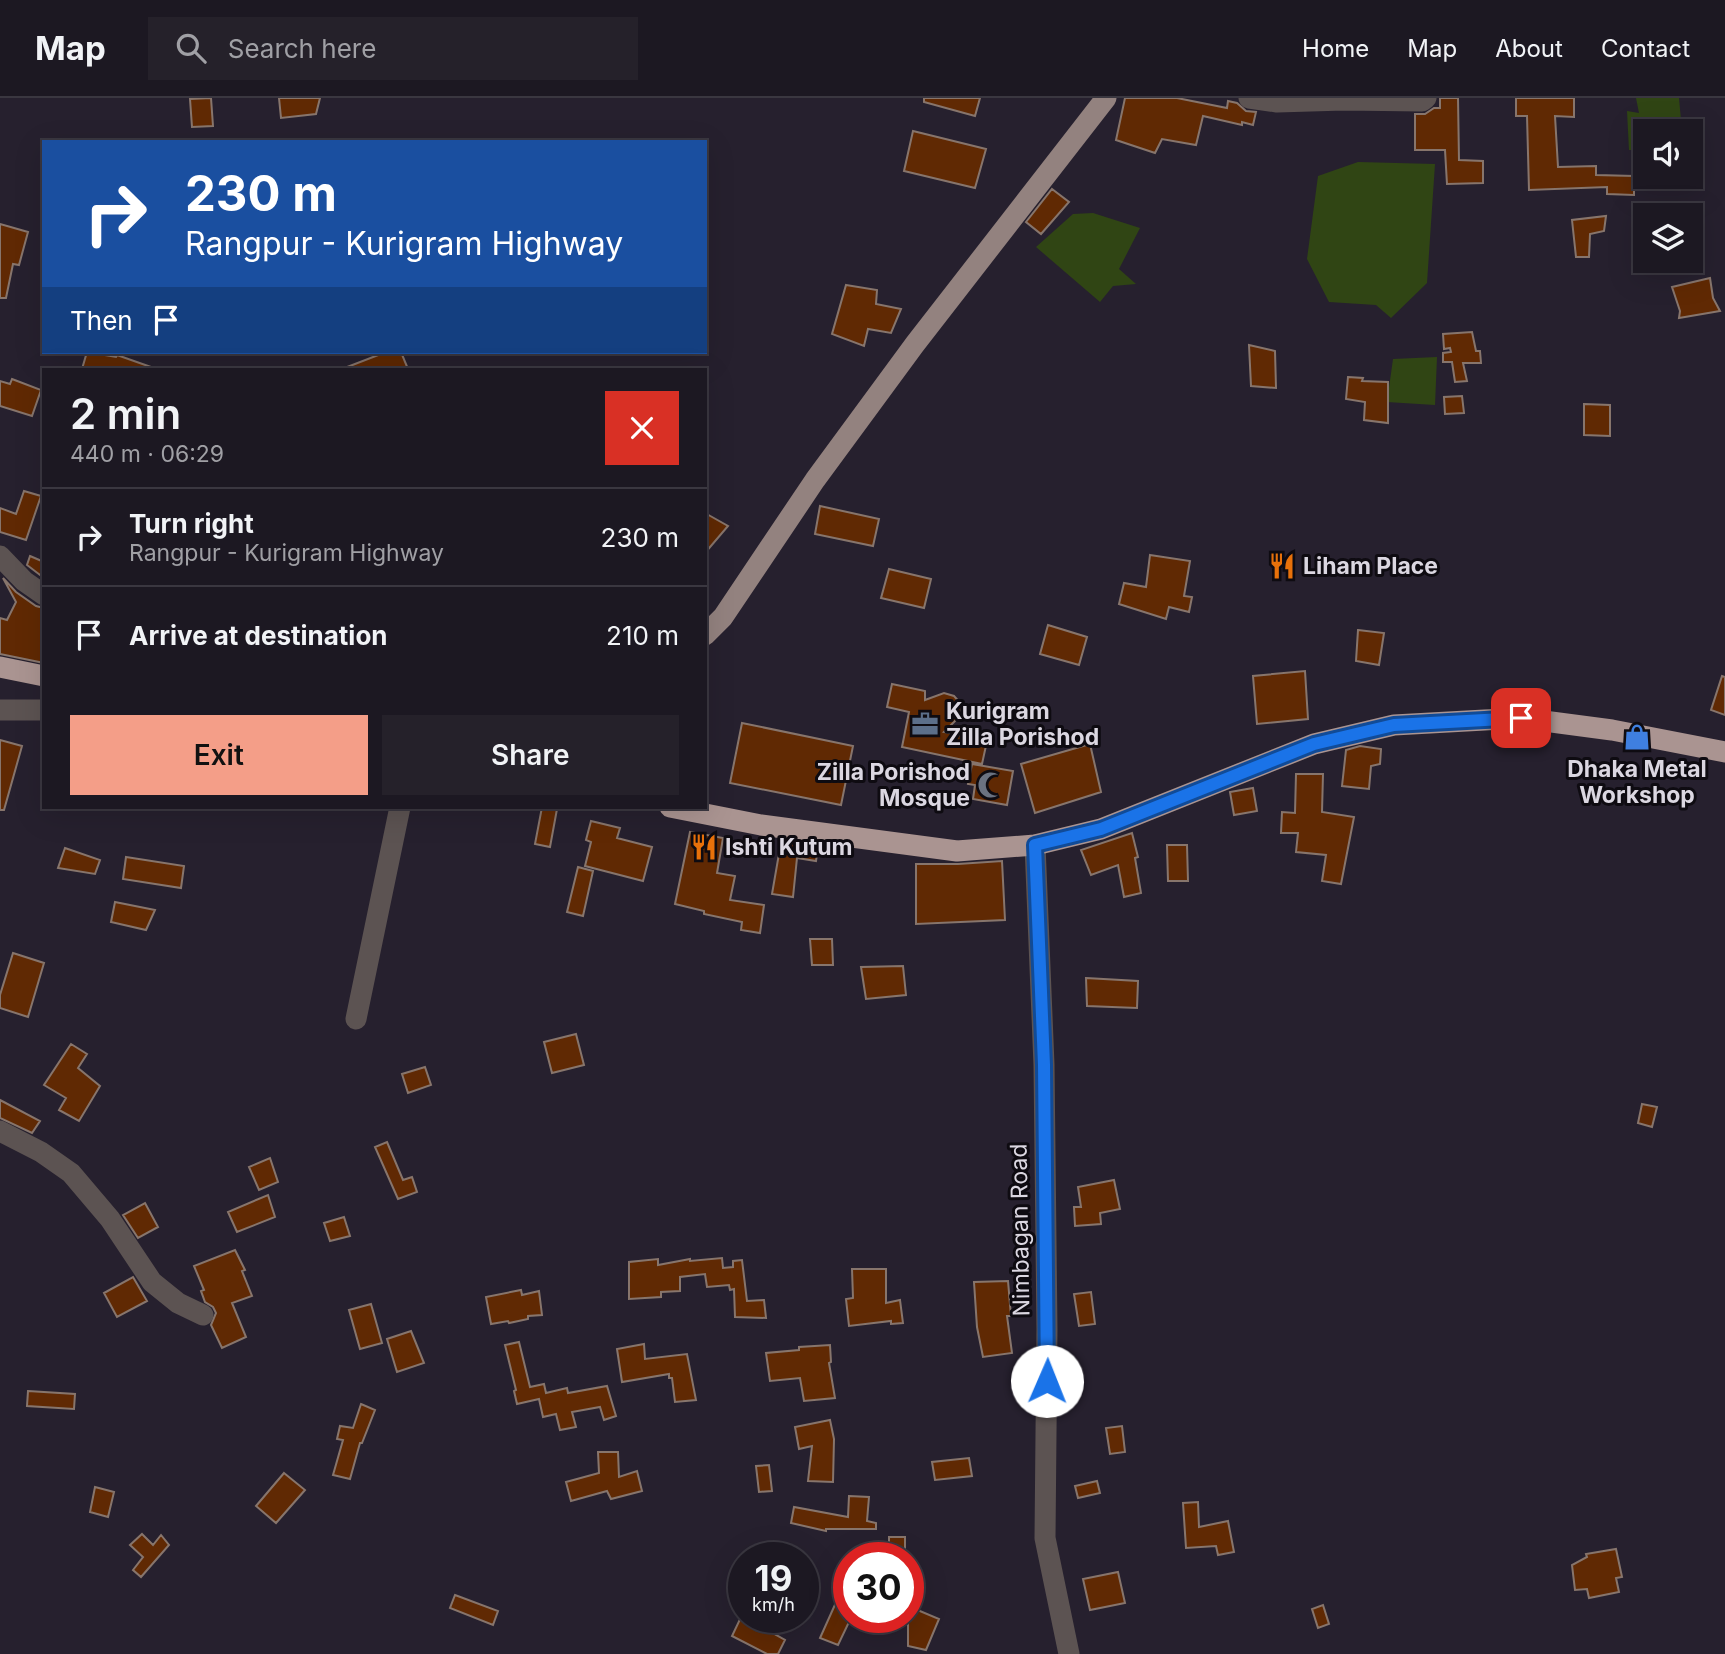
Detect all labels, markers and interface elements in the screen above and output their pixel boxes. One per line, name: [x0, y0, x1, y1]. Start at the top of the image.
search box: [148, 17, 638, 80]
text: Map: [35, 28, 106, 68]
icon: search: [172, 29, 210, 67]
text: Search here: [228, 33, 376, 64]
text: Home: [1302, 34, 1369, 63]
text: Map: [1407, 34, 1457, 63]
text: About: [1495, 34, 1563, 63]
text: Contact: [1601, 34, 1690, 63]
map controls: [1633, 119, 1703, 273]
button: sound: [1633, 119, 1703, 189]
text: 230 m: [185, 164, 337, 223]
icon: right: [70, 168, 161, 259]
button: layers: [1633, 203, 1703, 273]
text: Rangpur - Kurigram Highway: [185, 224, 623, 263]
icon: arrive: [147, 301, 185, 339]
text: Then: [70, 305, 133, 336]
text: 2 min: [70, 388, 181, 439]
button: close: [605, 391, 679, 465]
text: 440 m · 06:29: [70, 440, 224, 468]
text: Turn right: [129, 508, 254, 539]
icon: right: [70, 518, 108, 556]
text: 230 m: [601, 522, 679, 553]
text: Rangpur - Kurigram Highway: [129, 539, 444, 567]
restaurant icon: Liham Place: [1267, 551, 1297, 581]
place label: Liham Place: [1303, 552, 1438, 580]
icon: arrive: [70, 616, 108, 654]
text: Arrive at destination: [129, 620, 388, 651]
text: 210 m: [606, 620, 679, 651]
pin: [1491, 688, 1551, 748]
place label: Kurigram Zilla Porishod: [946, 697, 1099, 751]
icon: arrive: [1502, 699, 1540, 737]
office icon: Kurigram Zilla Porishod: [910, 709, 940, 739]
button: Exit: [70, 715, 368, 795]
button: Share: [382, 715, 679, 795]
shop icon: Dhaka Metal Workshop: [1622, 722, 1652, 752]
place label: Dhaka Metal Workshop: [1567, 755, 1707, 809]
place label: Zilla Porishod Mosque: [817, 758, 970, 812]
mosque icon: Zilla Porishod Mosque: [976, 770, 1006, 800]
restaurant icon: Ishti Kutum: [689, 832, 719, 862]
place label: Ishti Kutum: [725, 833, 853, 861]
street label: Nimbagan Road: [1004, 1143, 1036, 1317]
position arrow: [1010, 1344, 1084, 1418]
speed limit sign: 30: [833, 1542, 924, 1633]
text: 19: [755, 1557, 792, 1599]
text: km/h: [752, 1594, 795, 1615]

